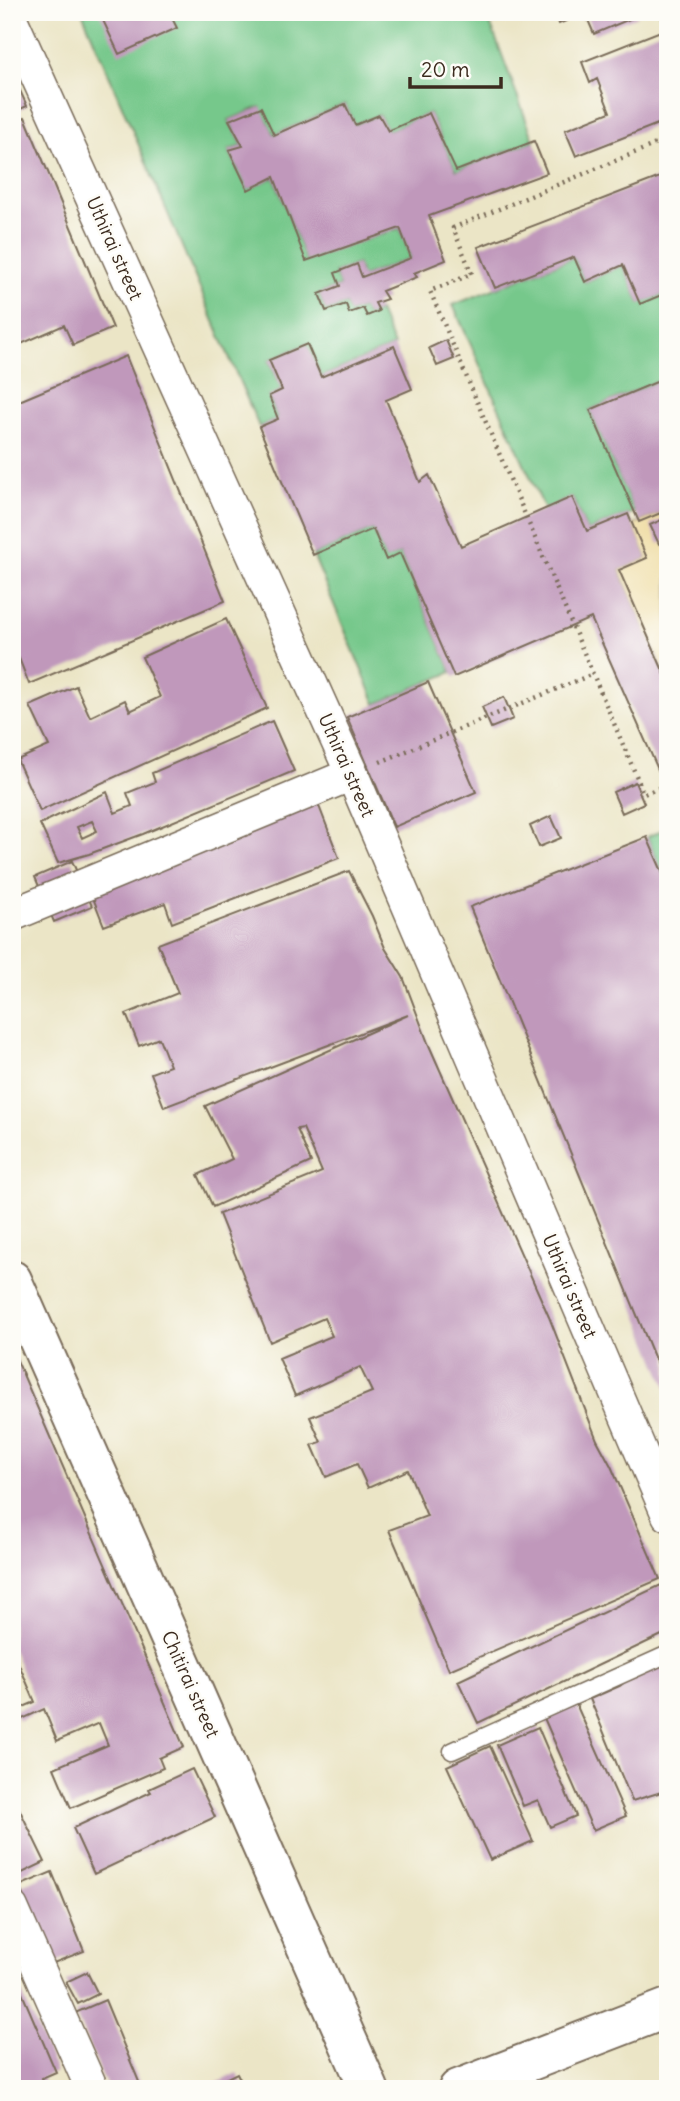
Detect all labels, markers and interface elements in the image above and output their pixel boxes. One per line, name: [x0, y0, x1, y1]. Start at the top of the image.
scale bar: [410, 46, 502, 90]
text: 20 m: [421, 56, 470, 83]
street label: Uthirai street: [81, 192, 149, 304]
street label: Uthirai street: [313, 709, 381, 821]
street label: Uthirai street: [537, 1230, 603, 1342]
street label: Chitirai street: [157, 1627, 225, 1741]

